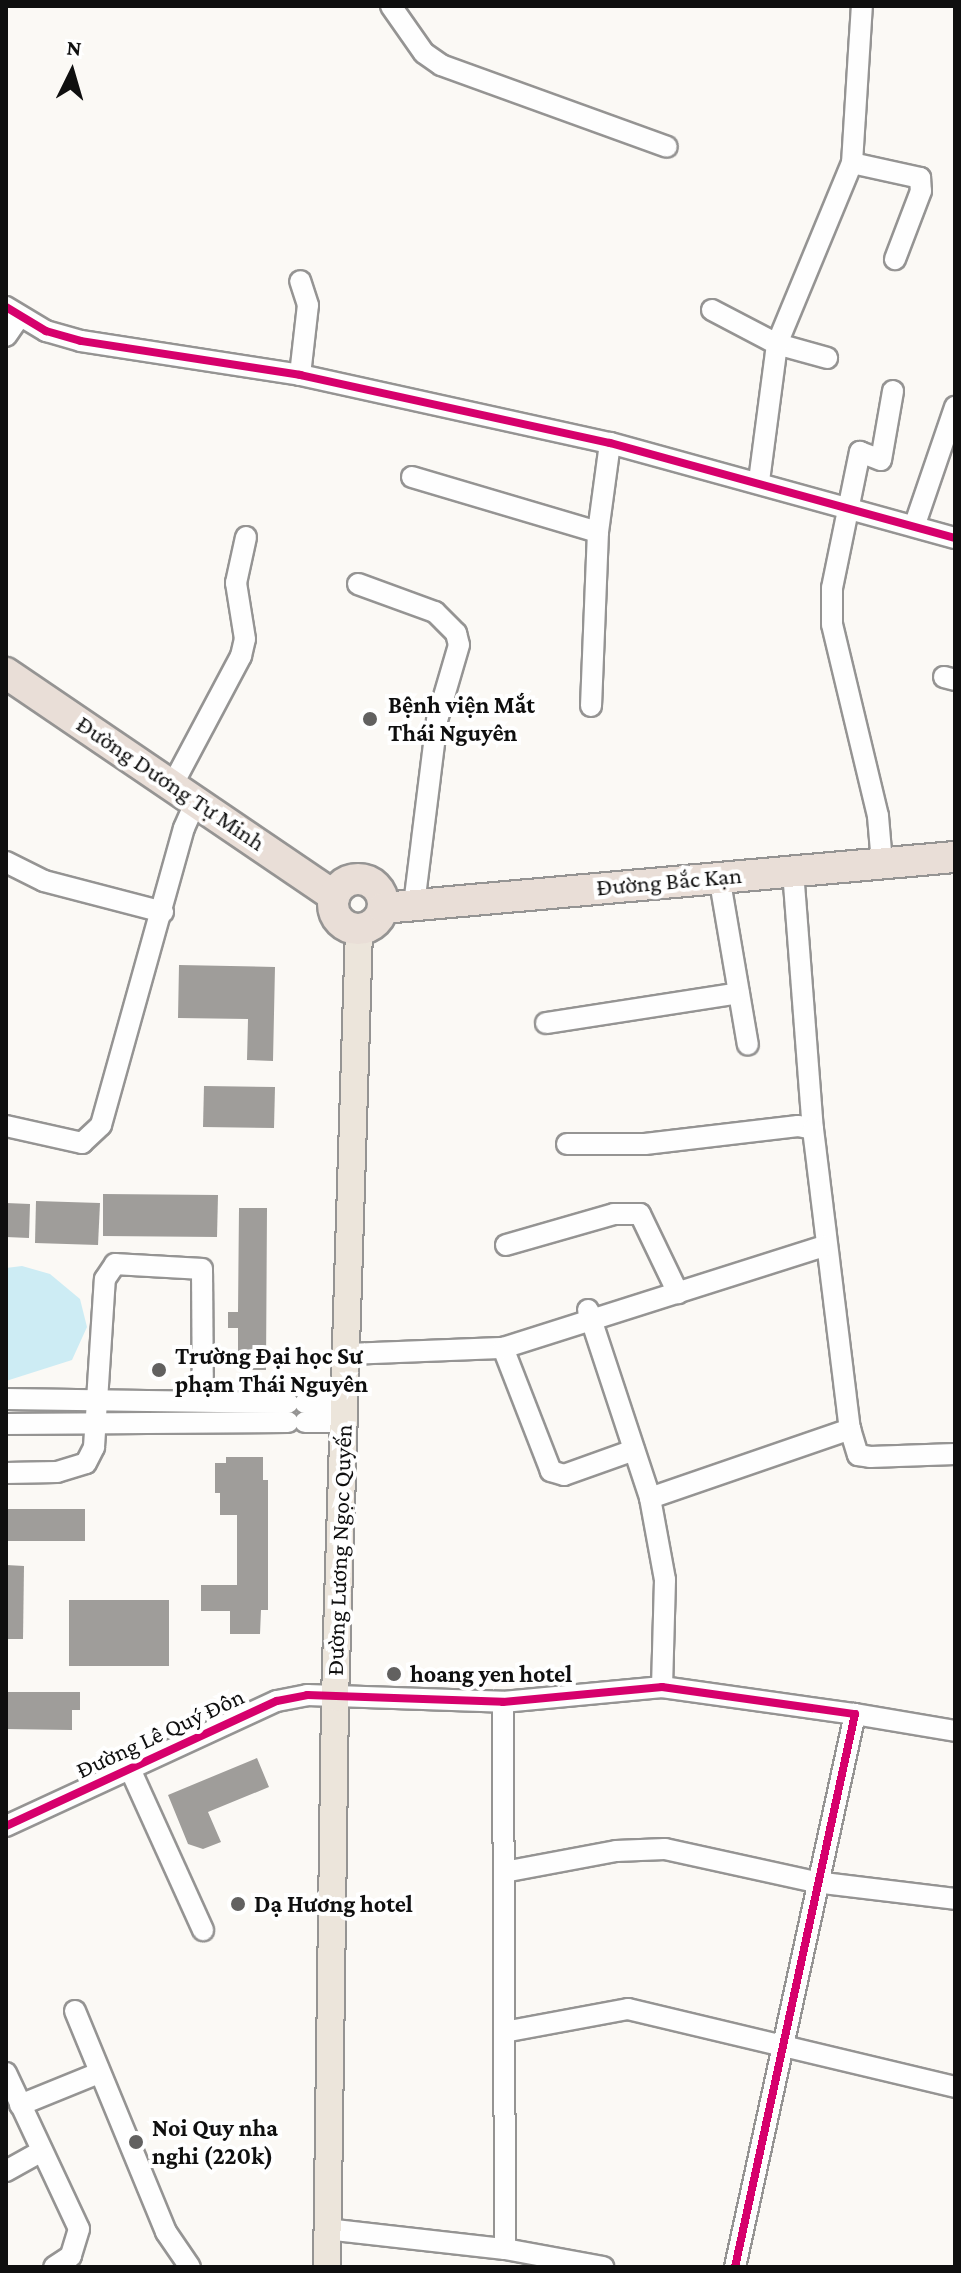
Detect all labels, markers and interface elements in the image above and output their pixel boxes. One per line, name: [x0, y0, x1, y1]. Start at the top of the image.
north arrow: [32, 32, 112, 112]
text: N: [66, 34, 83, 61]
place label: Bệnh viện Mắt Thái Nguyên: [388, 691, 535, 747]
marker: Bệnh viện Mắt Thái Nguyên: [359, 708, 381, 730]
street label: Đường Dương Tự Minh: [71, 709, 271, 857]
street label: Đường Bắc Kạn: [595, 860, 743, 902]
place label: Trường Đại học Sư phạm Thái Nguyên: [175, 1342, 368, 1398]
marker: Trường Đại học Sư phạm Thái Nguyên: [150, 1361, 168, 1379]
street label: Đường Lương Ngọc Quyến: [320, 1424, 358, 1676]
place label: hoang yen hotel: [410, 1660, 572, 1688]
marker: hoang yen hotel: [385, 1665, 403, 1683]
street label: Đường Lê Quý Đôn: [72, 1682, 248, 1784]
place label: Dạ Hương hotel: [254, 1890, 413, 1918]
marker: Dạ Hương hotel: [229, 1895, 247, 1913]
place label: Noi Quy nha nghi (220k): [152, 2114, 278, 2170]
marker: Noi Quy nha nghi (220k): [127, 2133, 145, 2151]

